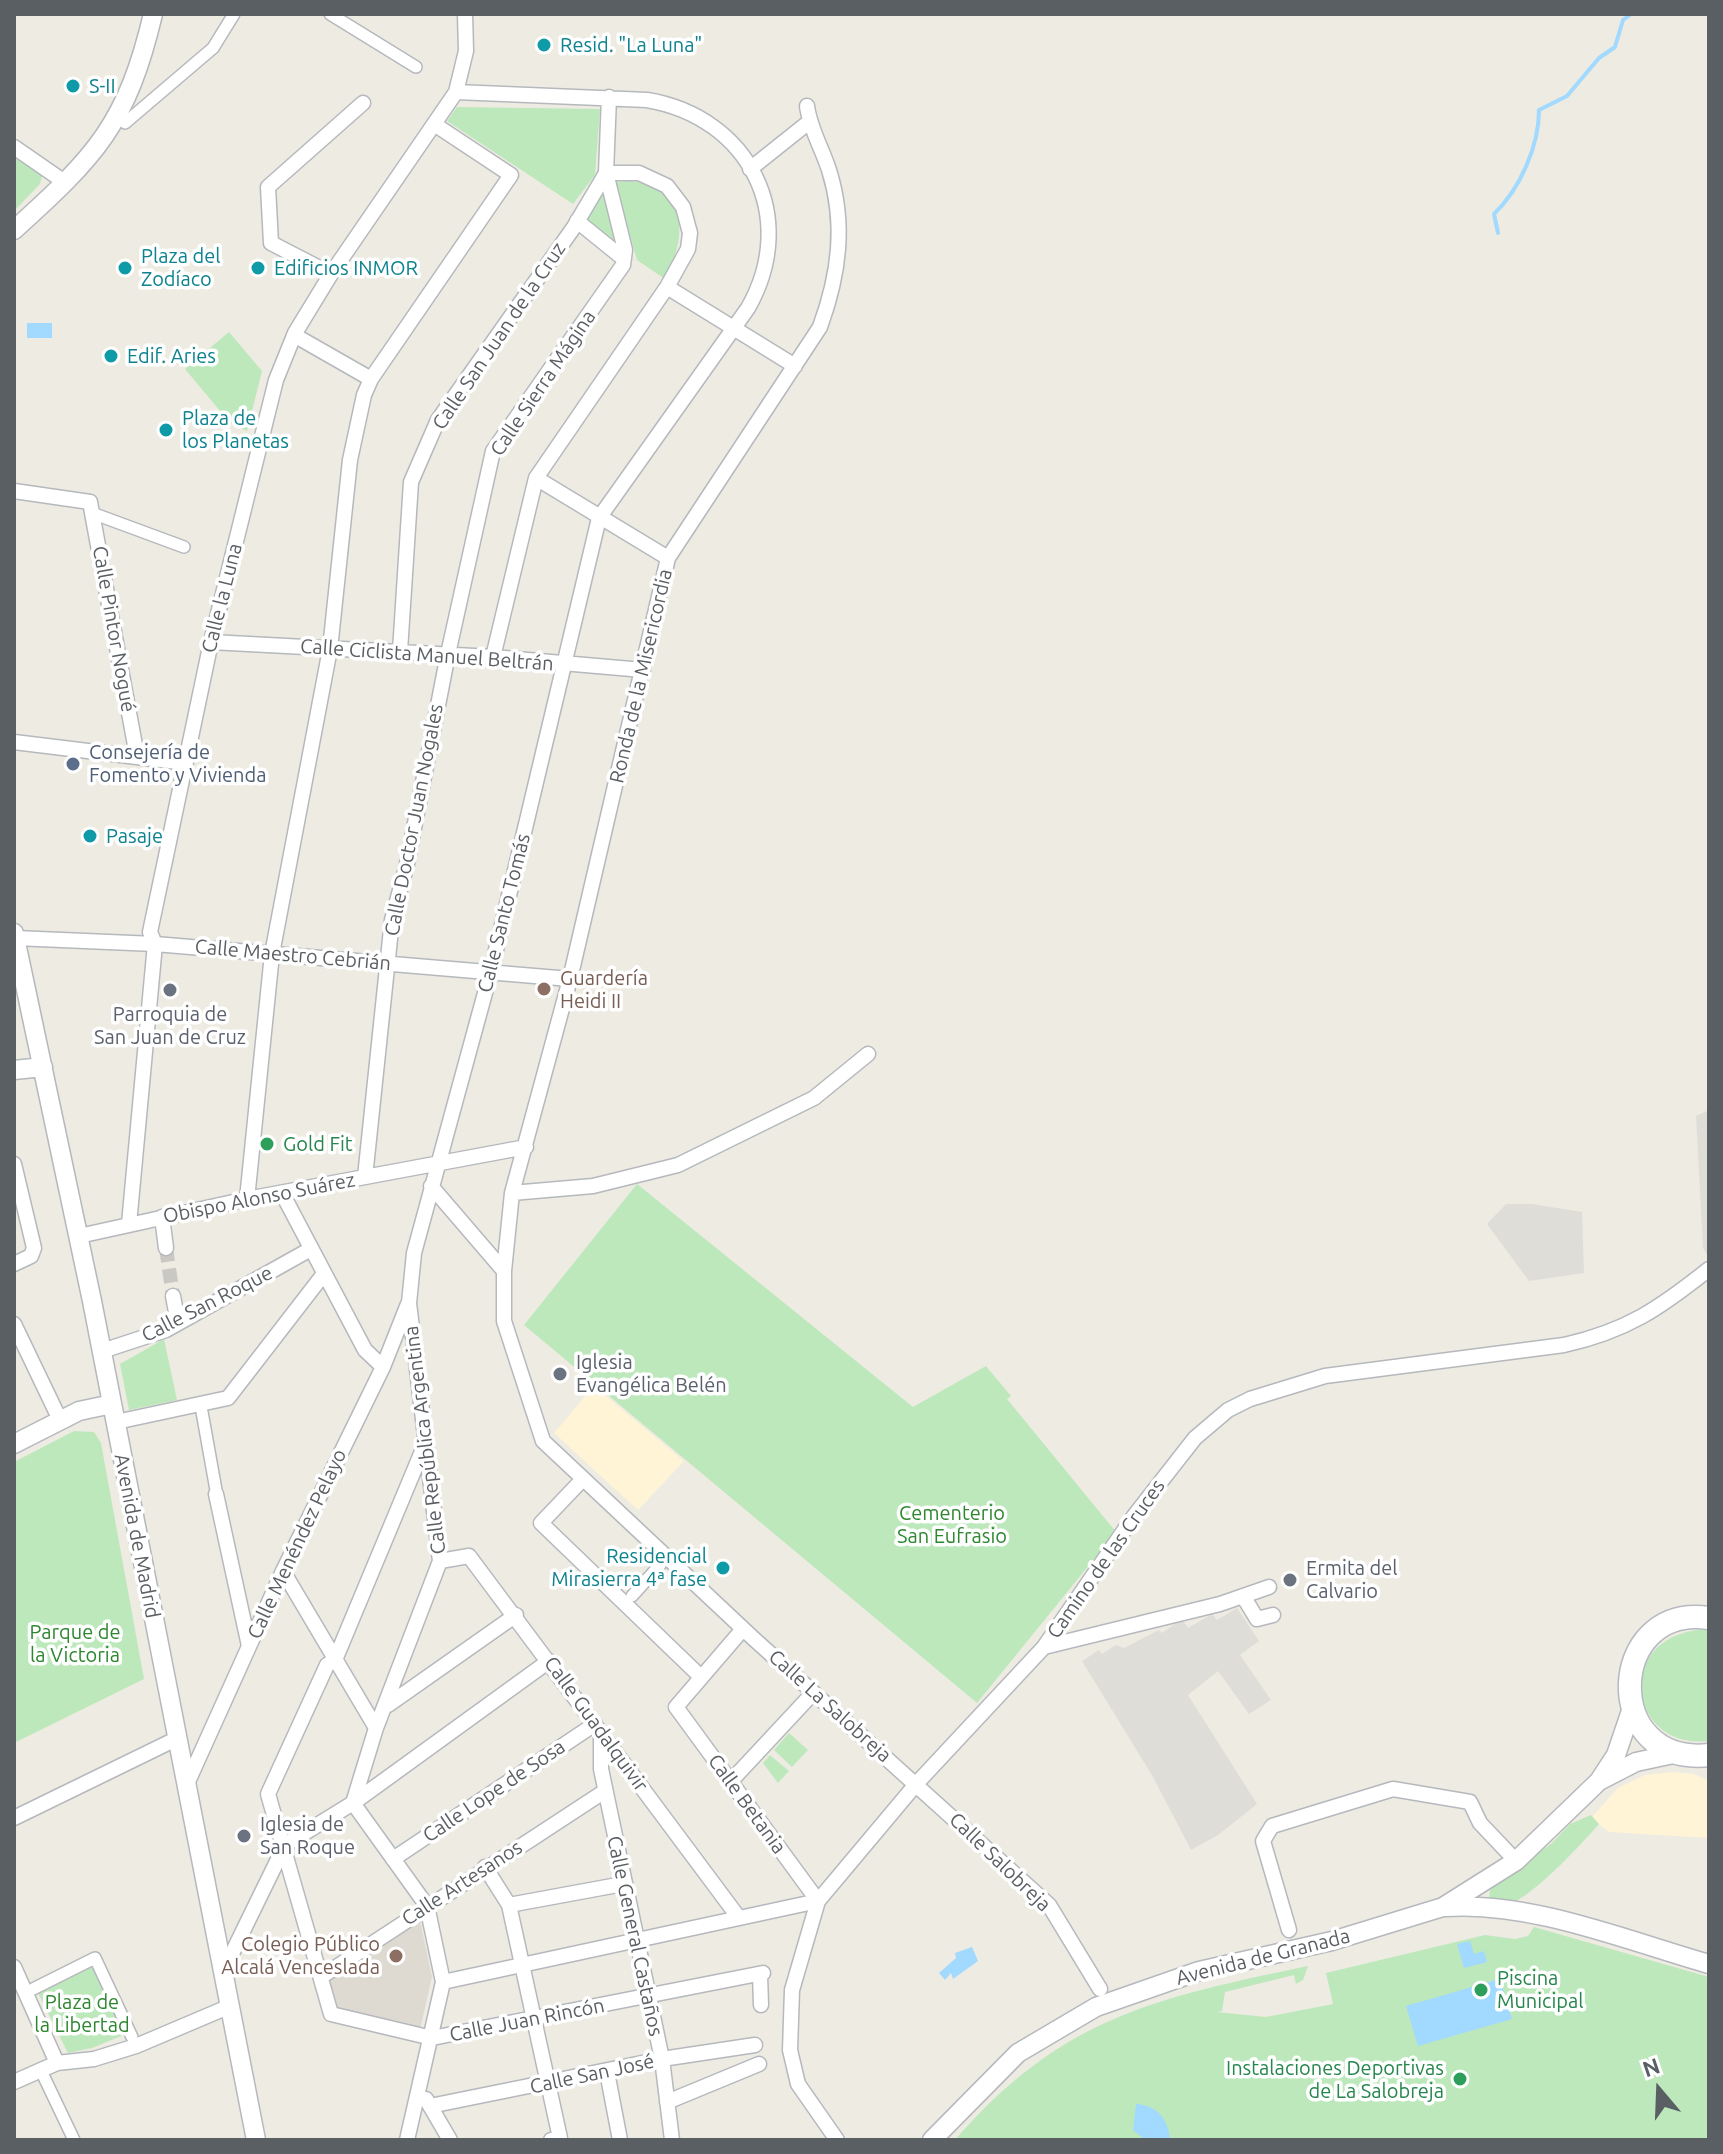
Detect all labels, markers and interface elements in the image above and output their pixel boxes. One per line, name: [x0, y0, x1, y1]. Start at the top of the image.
place label: Resid. "La Luna": [560, 33, 702, 57]
marker: Resid. "La Luna": [535, 36, 553, 54]
place label: S-II: [89, 74, 116, 98]
marker: S-II: [64, 77, 82, 95]
street label: Calle San Juan de la Cruz: [427, 238, 571, 434]
place label: Plaza del Zodíaco: [141, 244, 221, 291]
place label: Edificios INMOR: [274, 256, 418, 280]
marker: Plaza del Zodíaco: [116, 259, 134, 277]
marker: Edificios INMOR: [249, 259, 267, 277]
street label: Calle Sierra Mágina: [485, 306, 601, 460]
place label: Edif. Aries: [127, 344, 216, 368]
marker: Edif. Aries: [102, 347, 120, 365]
place label: Plaza de los Planetas: [182, 406, 289, 453]
marker: Plaza de los Planetas: [157, 421, 175, 439]
street label: Calle la Luna: [197, 541, 247, 655]
street label: Calle Pintor Nogué: [88, 544, 140, 714]
street label: Ronda de la Misericordia: [605, 566, 677, 786]
street label: Calle Ciclista Manuel Beltrán: [299, 634, 555, 676]
street label: Calle Doctor Juan Nogales: [380, 702, 448, 938]
place label: Consejería de Fomento y Vivienda: [89, 740, 266, 787]
marker: Consejería de Fomento y Vivienda: [64, 755, 82, 773]
place label: Pasaje: [106, 824, 163, 848]
marker: Pasaje: [81, 827, 99, 845]
street label: Calle Santo Tomás: [473, 831, 535, 995]
street label: Calle Maestro Cebrián: [194, 934, 392, 976]
place label: Guardería Heidi II: [560, 966, 648, 1013]
marker: Guardería Heidi II: [535, 980, 553, 998]
marker: Parroquia de San Juan de Cruz: [161, 981, 179, 999]
place label: Parroquia de San Juan de Cruz: [94, 1002, 246, 1049]
place label: Gold Fit: [283, 1132, 353, 1156]
marker: Gold Fit: [258, 1135, 276, 1153]
street label: Obispo Alonso Suárez: [161, 1168, 357, 1228]
street label: Calle San Roque: [138, 1261, 276, 1347]
street label: Calle República Argentina: [399, 1324, 451, 1556]
place label: Iglesia Evangélica Belén: [576, 1350, 727, 1397]
marker: Iglesia Evangélica Belén: [551, 1365, 569, 1383]
street label: Calle Menéndez Pelayo: [242, 1445, 352, 1643]
street label: Avenida de Madrid: [109, 1452, 165, 1620]
street label: Camino de las Cruces: [1042, 1475, 1170, 1643]
park label: Cementerio San Eufrasio: [897, 1501, 1007, 1548]
place label: Residencial Mirasierra 4ª fase: [551, 1544, 707, 1591]
place label: Ermita del Calvario: [1306, 1556, 1398, 1603]
marker: Residencial Mirasierra 4ª fase: [714, 1559, 732, 1577]
marker: Ermita del Calvario: [1281, 1571, 1299, 1589]
park label: Parque de la Victoria: [29, 1620, 121, 1667]
street label: Calle La Salobreja: [764, 1645, 896, 1767]
street label: Calle Guadalquivir: [539, 1652, 653, 1796]
street label: Calle Lope de Sosa: [418, 1735, 570, 1847]
street label: Calle Betania: [703, 1750, 791, 1858]
street label: Calle Salobreja: [944, 1808, 1056, 1916]
place label: Iglesia de San Roque: [260, 1812, 355, 1859]
marker: Iglesia de San Roque: [235, 1827, 253, 1845]
street label: Calle General Castaños: [602, 1834, 668, 2038]
street label: Calle Artesanos: [397, 1835, 527, 1931]
street label: Avenida de Granada: [1174, 1924, 1352, 1990]
place label: Colegio Público Alcalá Venceslada: [221, 1932, 380, 1979]
marker: Colegio Público Alcalá Venceslada: [387, 1947, 405, 1965]
place label: Piscina Municipal: [1497, 1966, 1583, 2013]
marker: Piscina Municipal: [1472, 1981, 1490, 1999]
park label: Plaza de la Libertad: [34, 1990, 130, 2037]
street label: Calle Juan Rincón: [447, 1993, 607, 2047]
street label: Calle San José: [528, 2049, 656, 2099]
north arrow: [1619, 2050, 1699, 2130]
text: N: [1639, 2052, 1663, 2081]
place label: Instalaciones Deportivas de La Salobreja: [1226, 2056, 1444, 2103]
marker: Instalaciones Deportivas de La Salobreja: [1451, 2070, 1469, 2088]

